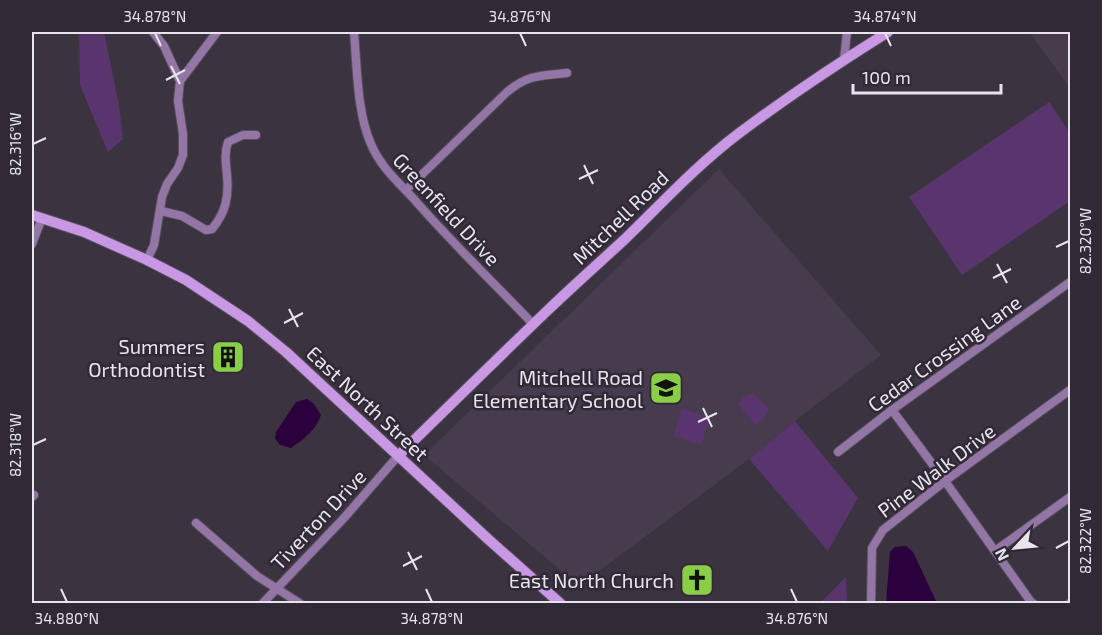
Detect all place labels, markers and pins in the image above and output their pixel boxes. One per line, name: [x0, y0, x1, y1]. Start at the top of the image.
place label: Summers Orthodontist: [88, 334, 205, 381]
building icon: Summers Orthodontist: [210, 339, 246, 375]
place label: Mitchell Road Elementary School: [473, 365, 643, 412]
school or university icon: Mitchell Road Elementary School: [648, 370, 684, 406]
church icon: East North Church: [679, 562, 715, 598]
place label: East North Church: [509, 568, 674, 592]

